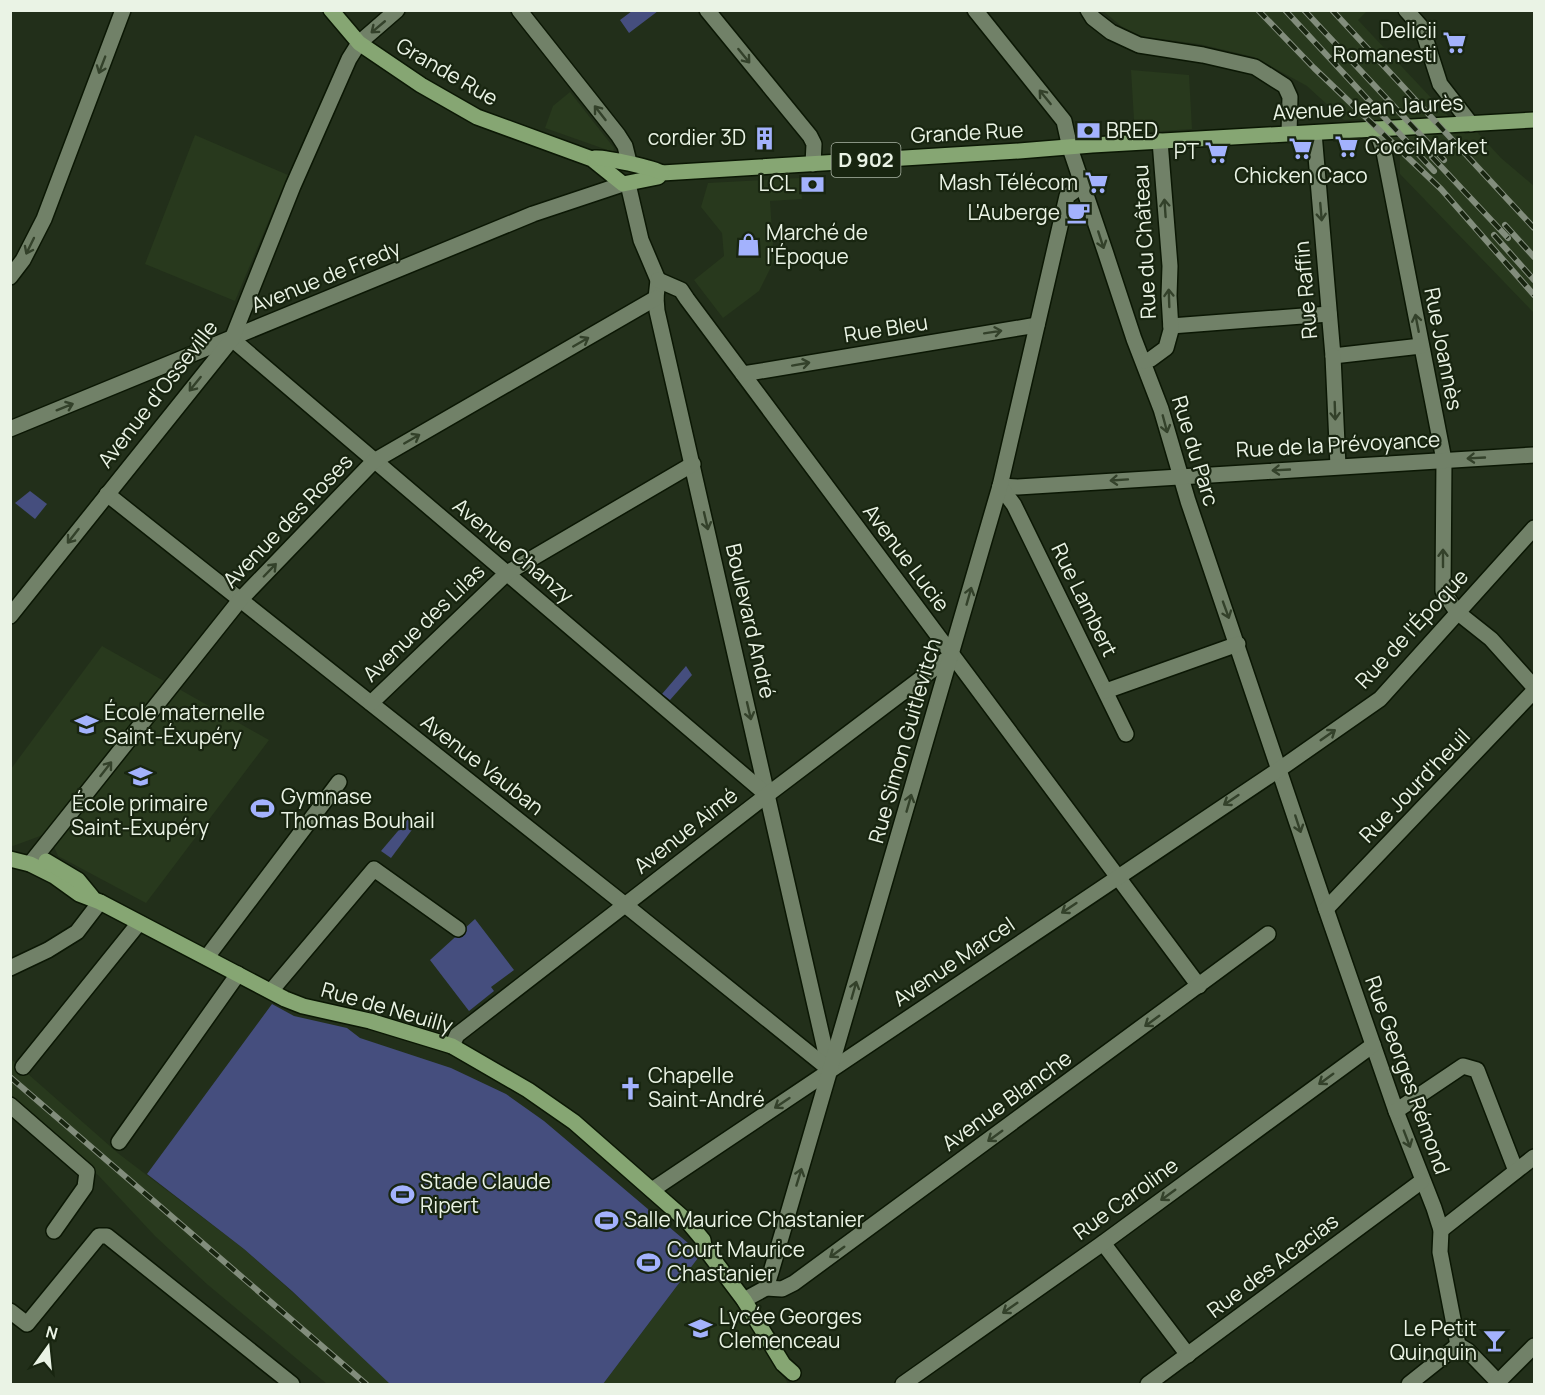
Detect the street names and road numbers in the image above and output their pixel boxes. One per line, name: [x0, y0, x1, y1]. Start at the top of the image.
street label: Grande Rue: [392, 31, 503, 111]
street label: Avenue Jean Jaurès: [1272, 88, 1464, 126]
street label: Grande Rue: [910, 115, 1024, 149]
road number: D 902: [832, 143, 900, 177]
street label: Rue du Château: [1126, 164, 1162, 320]
street label: Avenue de Fredy: [247, 233, 404, 319]
street label: Rue Raffin: [1287, 240, 1323, 340]
street label: Rue Joannès: [1418, 285, 1470, 412]
street label: Rue Bleu: [842, 308, 930, 348]
street label: Avenue d'Osseville: [91, 314, 224, 473]
street label: Rue du Parc: [1166, 392, 1226, 509]
street label: Rue de la Prévoyance: [1235, 425, 1441, 463]
street label: Avenue des Roses: [216, 447, 358, 593]
street label: Avenue Chanzy: [447, 491, 580, 609]
street label: Avenue Lucie: [857, 498, 956, 617]
street label: Rue Lambert: [1045, 538, 1124, 661]
street label: Boulevard André: [720, 541, 782, 701]
street label: Avenue des Lilas: [356, 557, 490, 688]
street label: Rue de l'Époque: [1349, 562, 1474, 694]
street label: Rue Simon Guitlevitch: [861, 635, 947, 846]
street label: Avenue Vauban: [415, 707, 550, 821]
street label: Rue Jourd'heuil: [1353, 722, 1476, 848]
street label: Avenue Aimé: [628, 781, 743, 880]
street label: Avenue Marcel: [887, 910, 1020, 1012]
street label: Rue Georges Rémond: [1359, 972, 1457, 1178]
street label: Rue de Neuilly: [318, 975, 457, 1039]
street label: Avenue Blanche: [936, 1044, 1077, 1157]
street label: Rue Caroline: [1067, 1151, 1183, 1246]
street label: Rue des Acacias: [1201, 1207, 1344, 1324]

